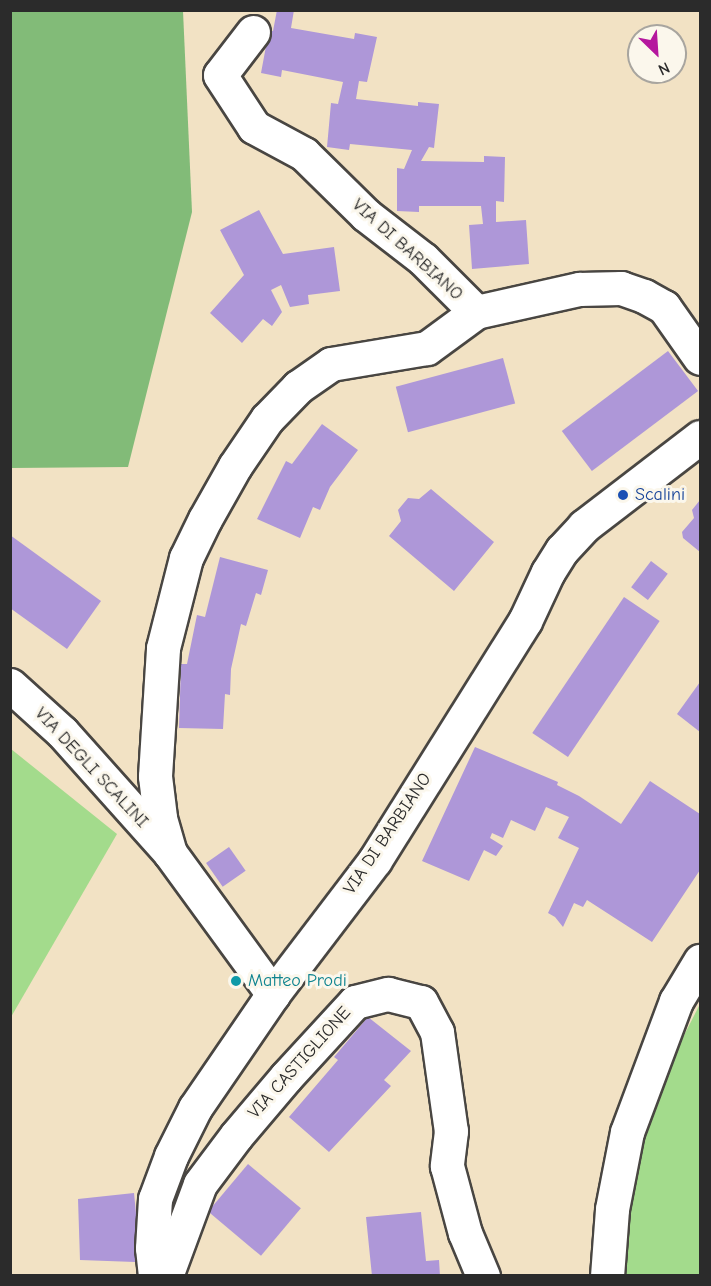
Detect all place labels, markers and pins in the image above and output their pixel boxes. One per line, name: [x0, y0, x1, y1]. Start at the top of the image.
place label: Scalini: [635, 484, 685, 506]
marker: Scalini: [616, 488, 630, 502]
place label: Matteo Prodi: [248, 970, 347, 992]
marker: Matteo Prodi: [229, 974, 243, 988]

